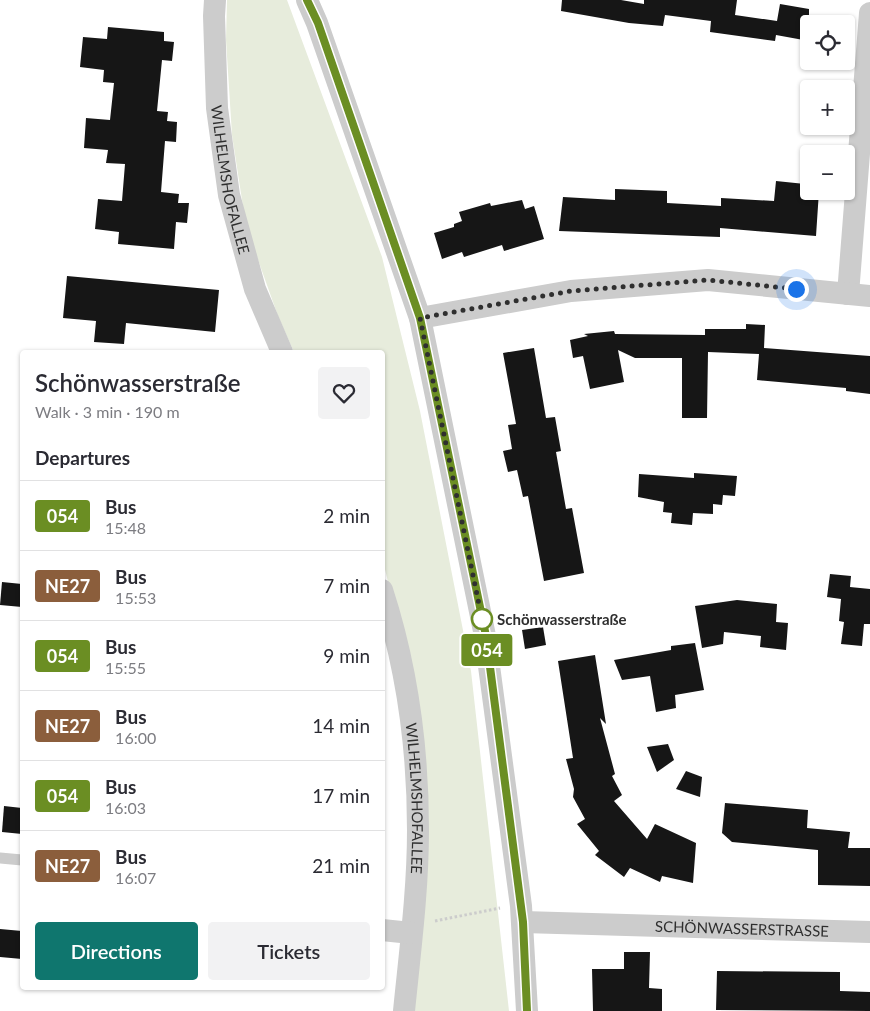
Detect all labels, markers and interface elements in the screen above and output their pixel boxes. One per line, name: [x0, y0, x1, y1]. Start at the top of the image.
map controls: [800, 15, 855, 200]
button: locate: [800, 15, 855, 70]
button: +: [800, 80, 855, 135]
street label: WILHELMSHOFALLEE: [208, 104, 254, 256]
button: −: [800, 145, 855, 200]
your location: [784, 277, 809, 302]
button: heart: [318, 367, 370, 419]
text: Schönwasserstraße: [35, 368, 241, 397]
text: Walk · 3 min · 190 m: [35, 402, 180, 421]
text: Departures: [35, 446, 130, 469]
text: Bus: [105, 495, 136, 518]
text: 2 min: [323, 504, 370, 527]
text: 054: [47, 505, 78, 527]
text: 15:48: [105, 518, 146, 537]
text: Bus: [115, 565, 147, 588]
text: 7 min: [323, 574, 370, 597]
text: NE27: [45, 575, 90, 597]
text: 15:53: [115, 588, 156, 607]
marker: Schönwasserstraße: [471, 608, 493, 630]
place label: Schönwasserstraße: [497, 610, 627, 628]
line badge: 054: [458, 634, 516, 666]
text: Bus: [105, 635, 136, 658]
text: 054: [471, 639, 503, 661]
text: 9 min: [323, 644, 370, 667]
text: 054: [47, 645, 78, 667]
text: 15:55: [105, 658, 146, 677]
text: Bus: [115, 705, 147, 728]
text: 14 min: [312, 714, 370, 737]
text: NE27: [45, 715, 90, 737]
street label: WILHELMSHOFALLEE: [402, 722, 427, 874]
text: 16:00: [115, 728, 156, 747]
text: Bus: [105, 775, 136, 798]
text: 17 min: [312, 784, 370, 807]
text: 054: [47, 785, 78, 807]
text: 16:03: [105, 798, 146, 817]
text: Bus: [115, 845, 147, 868]
text: 21 min: [312, 854, 370, 877]
text: NE27: [45, 855, 90, 877]
text: 16:07: [115, 868, 156, 887]
street label: SCHÖNWASSERSTRASSE: [655, 917, 829, 940]
button: Directions: [35, 922, 198, 980]
button: Tickets: [208, 922, 370, 980]

